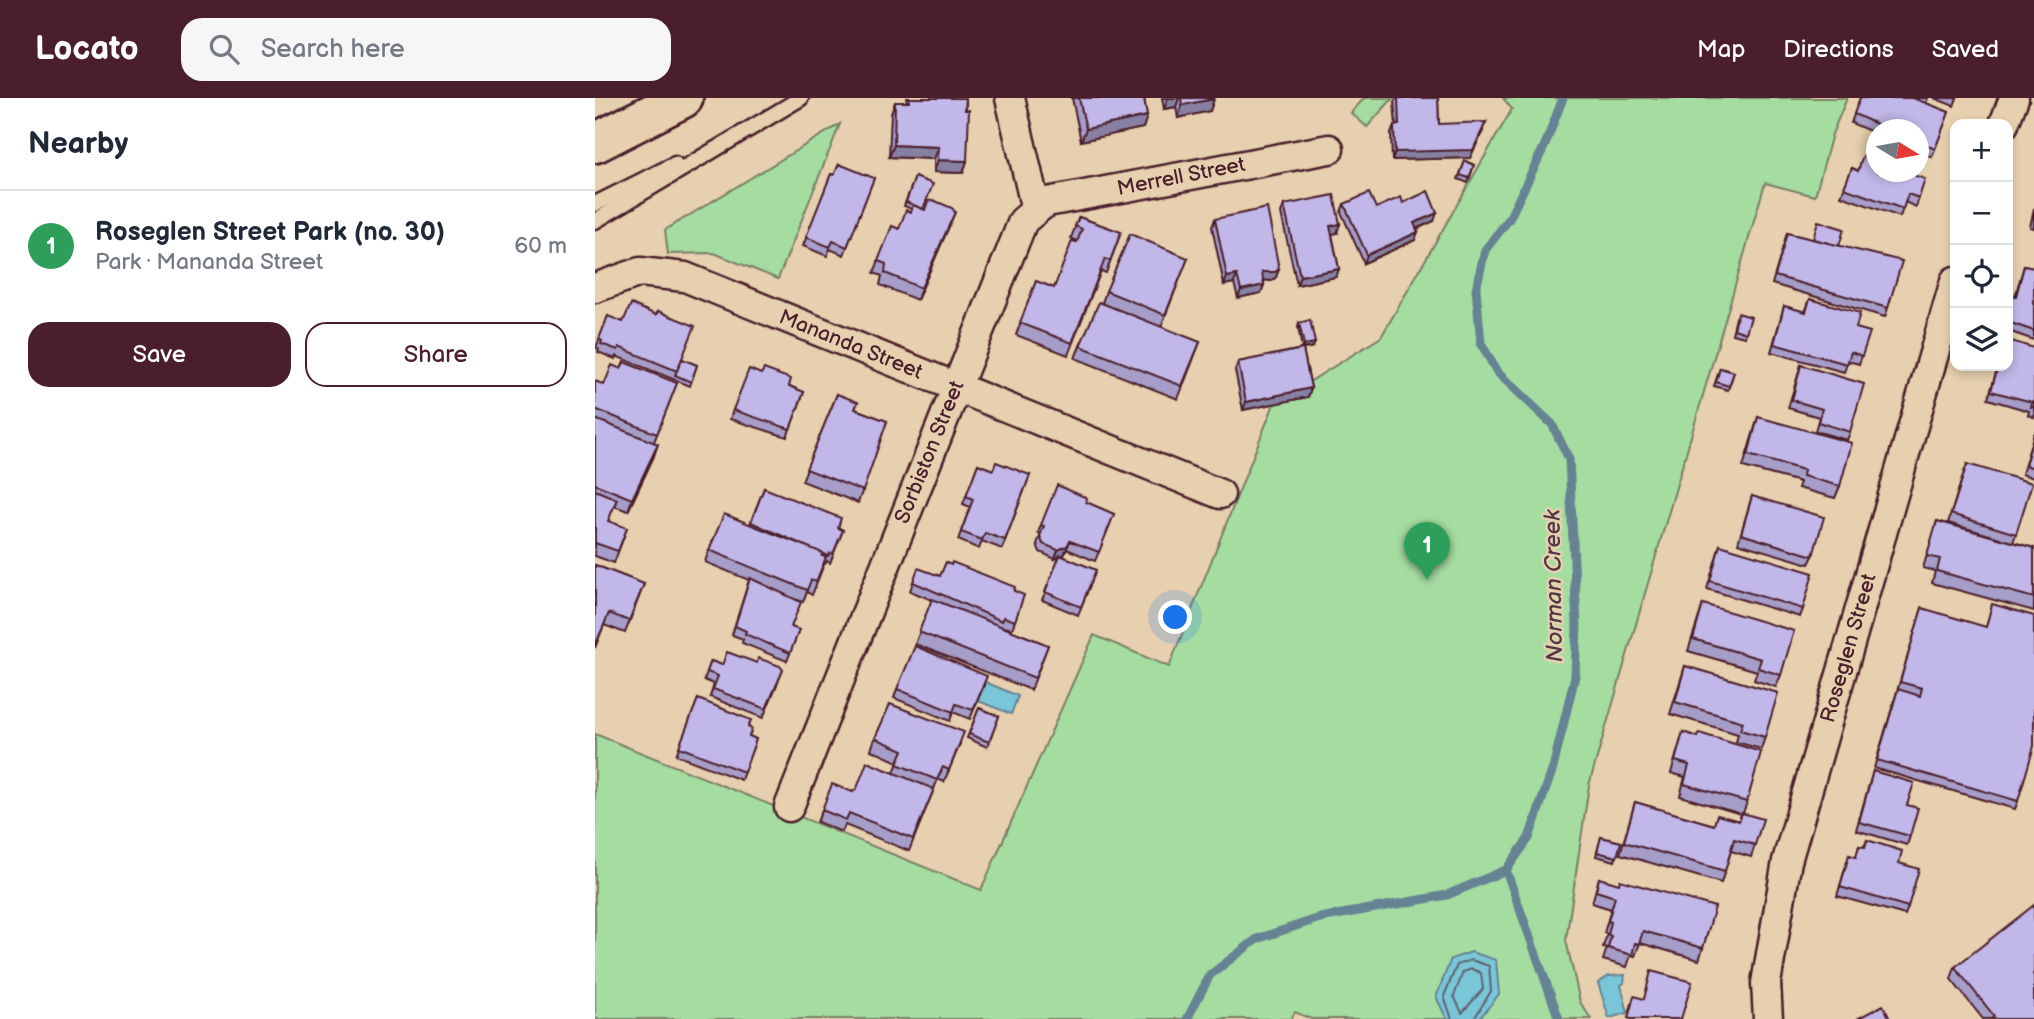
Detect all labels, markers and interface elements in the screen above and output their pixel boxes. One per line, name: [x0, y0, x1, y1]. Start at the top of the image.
search box: [181, 18, 671, 81]
text: Locato: [35, 29, 139, 69]
icon: search: [205, 30, 243, 68]
text: Search here: [261, 34, 405, 65]
text: Map: [1697, 35, 1745, 64]
text: Directions: [1783, 35, 1894, 64]
text: Saved: [1932, 35, 1999, 64]
north arrow: [1866, 119, 1929, 182]
map controls: [1950, 119, 2013, 371]
button: +: [1950, 119, 2013, 182]
text: Nearby: [28, 126, 128, 162]
street label: Merrell Street: [1115, 152, 1248, 201]
button: −: [1950, 182, 2013, 245]
text: Roseglen Street Park (no. 30): [95, 217, 445, 248]
text: 1: [46, 232, 56, 260]
text: 60 m: [514, 232, 567, 260]
button: locate: [1950, 245, 2013, 308]
text: Park · Mananda Street: [95, 248, 323, 276]
street label: Mananda Street: [775, 304, 927, 385]
button: layers: [1950, 308, 2013, 371]
button: Save: [28, 322, 291, 387]
button: Share: [305, 322, 567, 387]
street label: Sorbiston Street: [889, 377, 970, 527]
water label: Norman Creek: [1539, 509, 1569, 663]
pin: 1: [1404, 522, 1450, 580]
street label: Roseglen Street: [1815, 570, 1882, 725]
your location: [1158, 600, 1192, 634]

